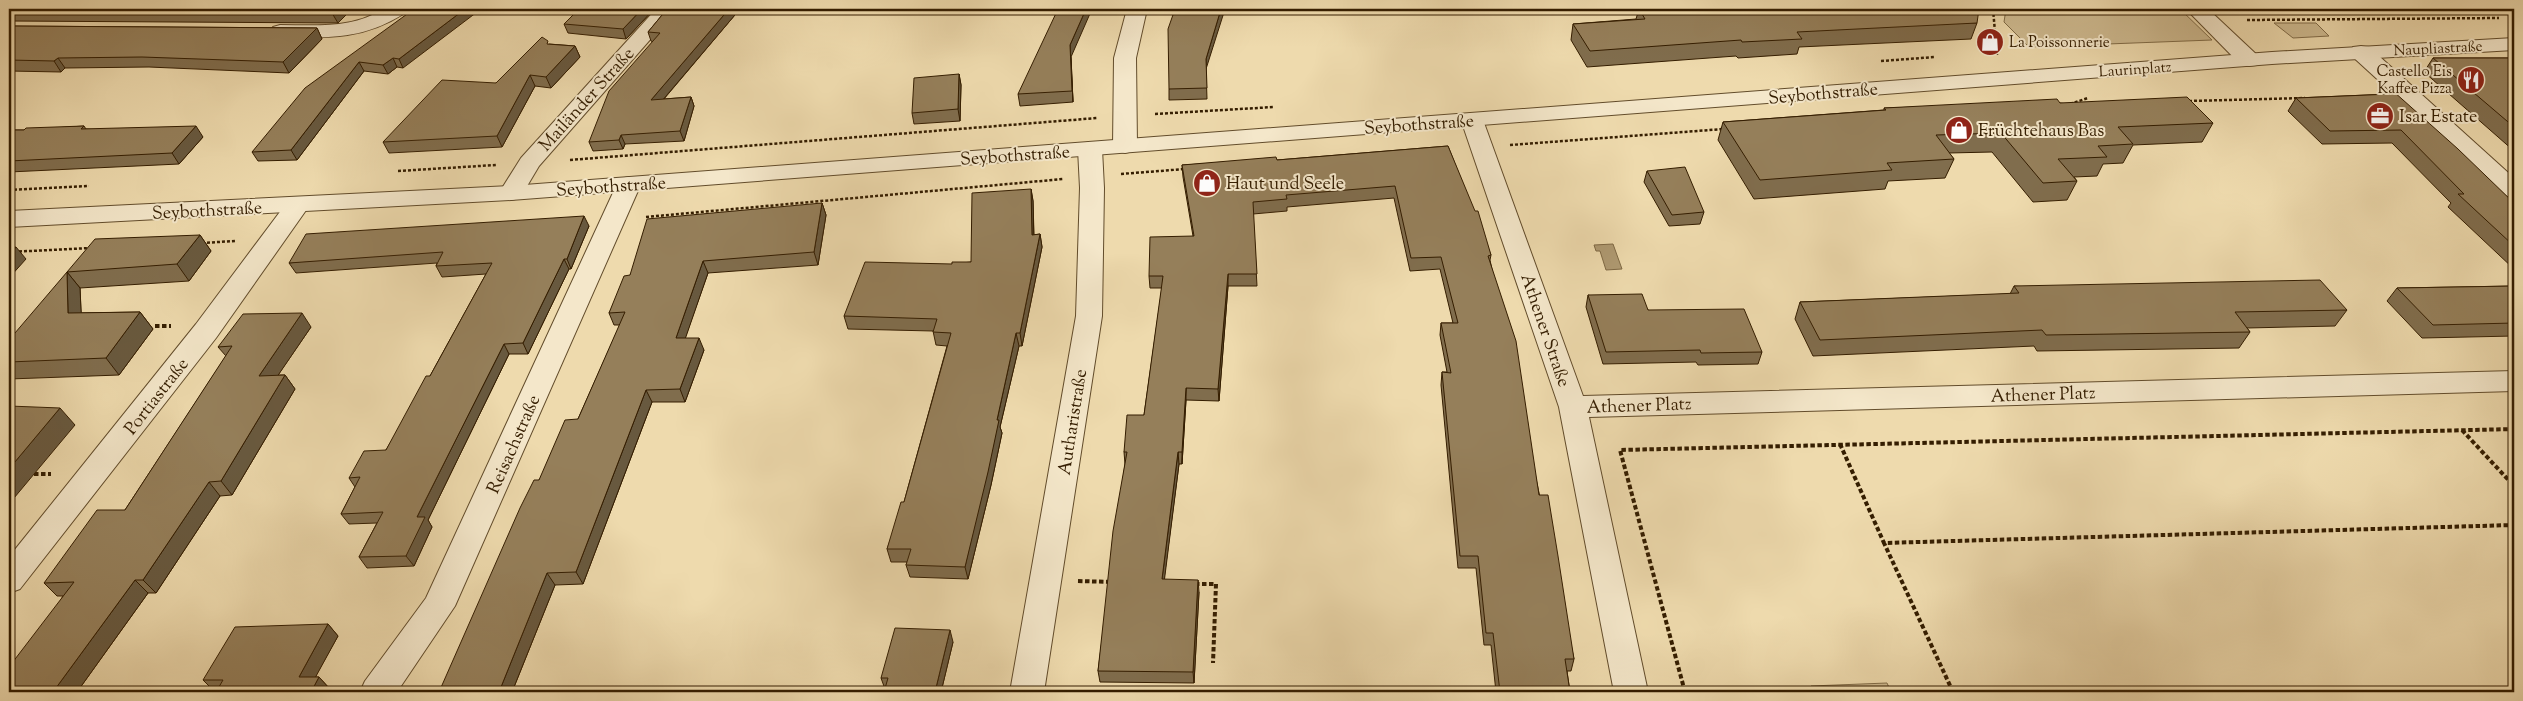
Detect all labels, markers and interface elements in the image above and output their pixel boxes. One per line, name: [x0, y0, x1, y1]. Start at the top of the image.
shop icon: La Poissonnerie: [1975, 27, 2005, 57]
place label: La Poissonnerie: [2009, 33, 2110, 54]
street label: Naupliastraße: [2393, 37, 2483, 62]
street label: Mailänder Straße: [533, 42, 641, 158]
street label: Laurinplatz: [2098, 57, 2173, 84]
place label: Castello Eis Kaffee Pizza: [2376, 62, 2452, 100]
restaurant icon: Castello Eis Kaffee Pizza: [2456, 65, 2486, 95]
street label: Seybothstraße: [1767, 77, 1879, 113]
office icon: Isar Estate: [2365, 101, 2395, 131]
place label: Isar Estate: [2399, 105, 2477, 131]
street label: Seybothstraße: [1363, 109, 1475, 143]
shop icon: Früchtehaus Bas: [1944, 115, 1974, 145]
place label: Früchtehaus Bas: [1978, 119, 2104, 145]
street label: Seybothstraße: [959, 140, 1071, 174]
shop icon: Haut und Seele: [1192, 168, 1222, 198]
street label: Seybothstraße: [555, 171, 667, 205]
place label: Haut und Seele: [1226, 172, 1344, 198]
street label: Seybothstraße: [151, 196, 263, 228]
street label: Athener Straße: [1513, 270, 1576, 391]
street label: Portiastraße: [119, 353, 196, 441]
street label: Autharistraße: [1053, 367, 1095, 477]
street label: Athener Platz: [1990, 381, 2096, 411]
street label: Reisachstraße: [481, 391, 548, 498]
street label: Athener Platz: [1586, 392, 1692, 422]

